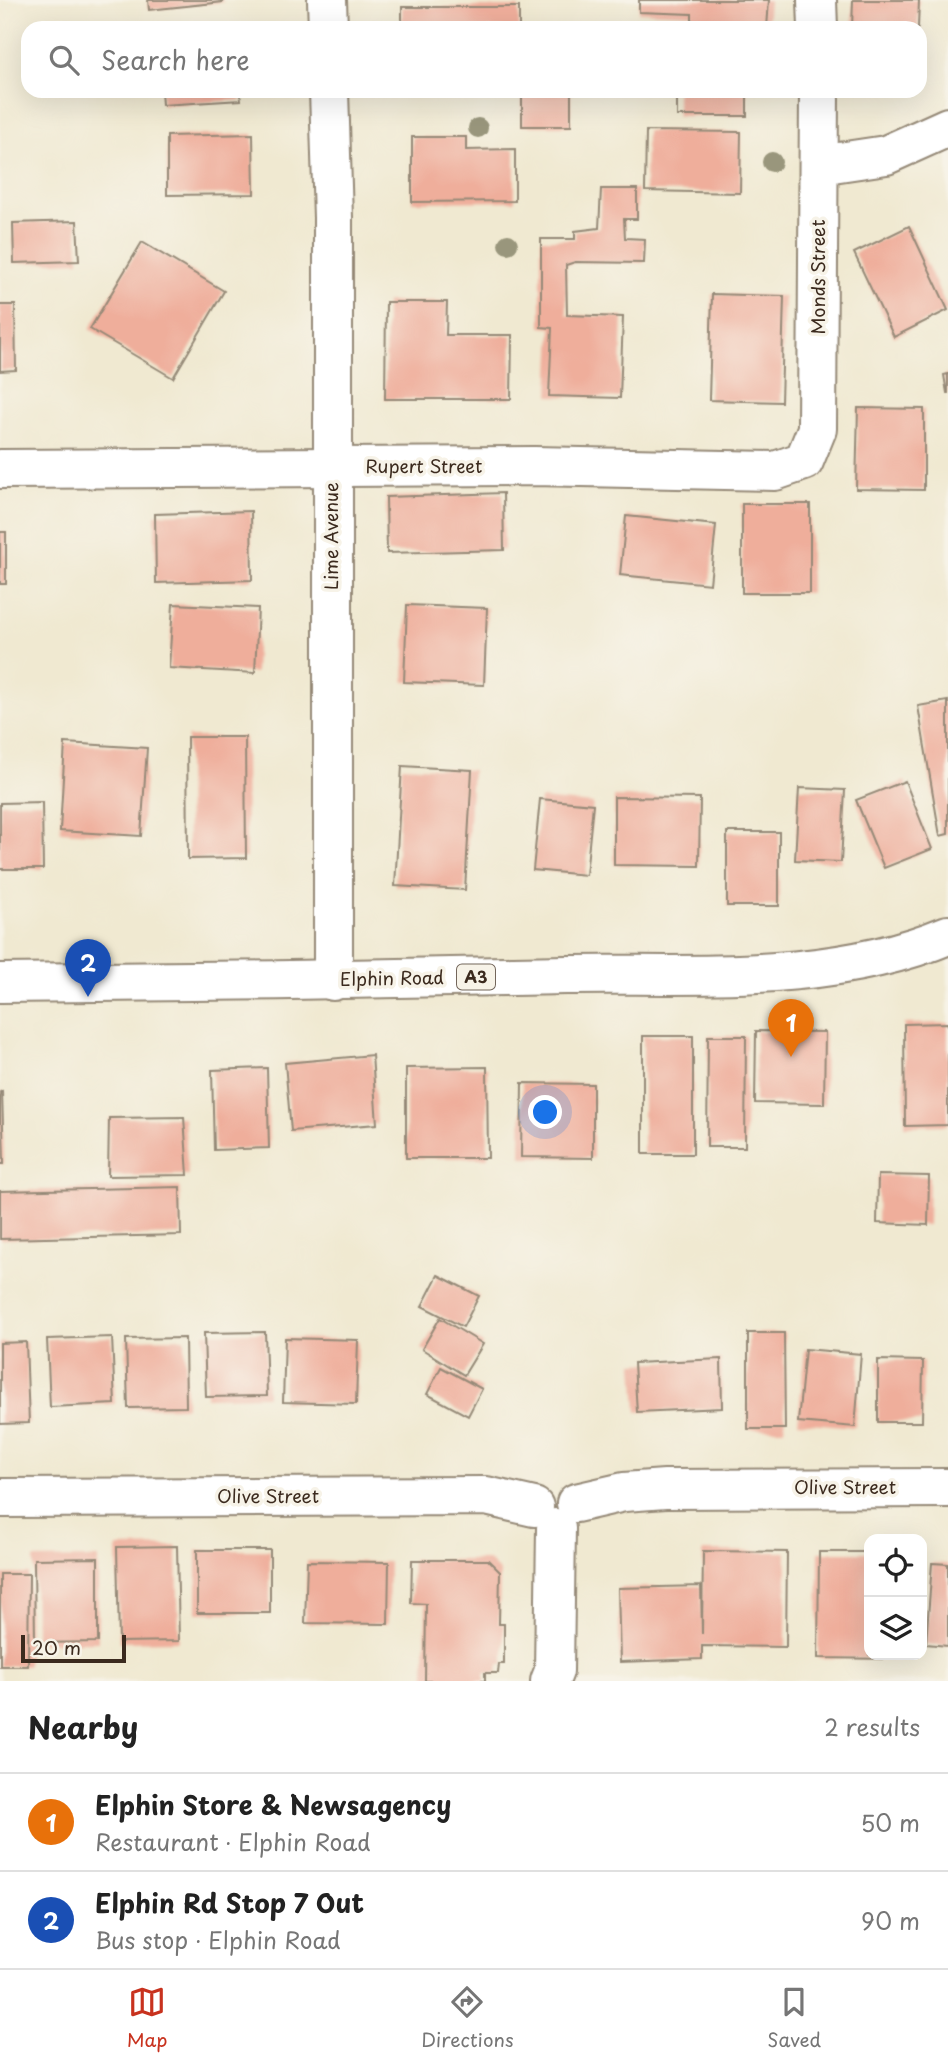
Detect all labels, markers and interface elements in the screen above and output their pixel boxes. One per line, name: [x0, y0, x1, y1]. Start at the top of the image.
search box: [21, 21, 927, 98]
text: Search here: [101, 40, 250, 79]
icon: search: [45, 41, 83, 79]
street label: Monds Street: [804, 219, 831, 335]
street label: Rupert Street: [366, 452, 482, 479]
street label: Lime Avenue: [317, 482, 344, 590]
pin: 2: [65, 939, 111, 997]
street label: Elphin Road: [340, 963, 444, 992]
road number: A3: [457, 965, 495, 990]
pin: 1: [768, 999, 814, 1057]
your location: [528, 1095, 562, 1129]
street label: Olive Street: [794, 1473, 896, 1500]
street label: Olive Street: [217, 1482, 319, 1509]
map controls: [864, 1534, 927, 1660]
button: locate: [864, 1534, 927, 1597]
button: layers: [864, 1597, 927, 1660]
scale bar: [21, 1632, 126, 1664]
text: 20 m: [32, 1633, 81, 1661]
text: Nearby: [28, 1704, 138, 1749]
text: 2 results: [824, 1709, 920, 1744]
text: Elphin Store & Newsagency: [95, 1785, 451, 1824]
text: 1: [46, 1805, 57, 1840]
text: 50 m: [860, 1805, 920, 1840]
text: Restaurant · Elphin Road: [95, 1824, 371, 1859]
text: Elphin Rd Stop 7 Out: [95, 1883, 364, 1922]
text: 2: [43, 1903, 59, 1938]
text: 90 m: [861, 1903, 920, 1938]
text: Bus stop · Elphin Road: [95, 1922, 341, 1957]
tab: Map: [127, 1983, 167, 2053]
tab: Directions: [421, 1983, 514, 2053]
tab: Saved: [767, 1983, 821, 2053]

